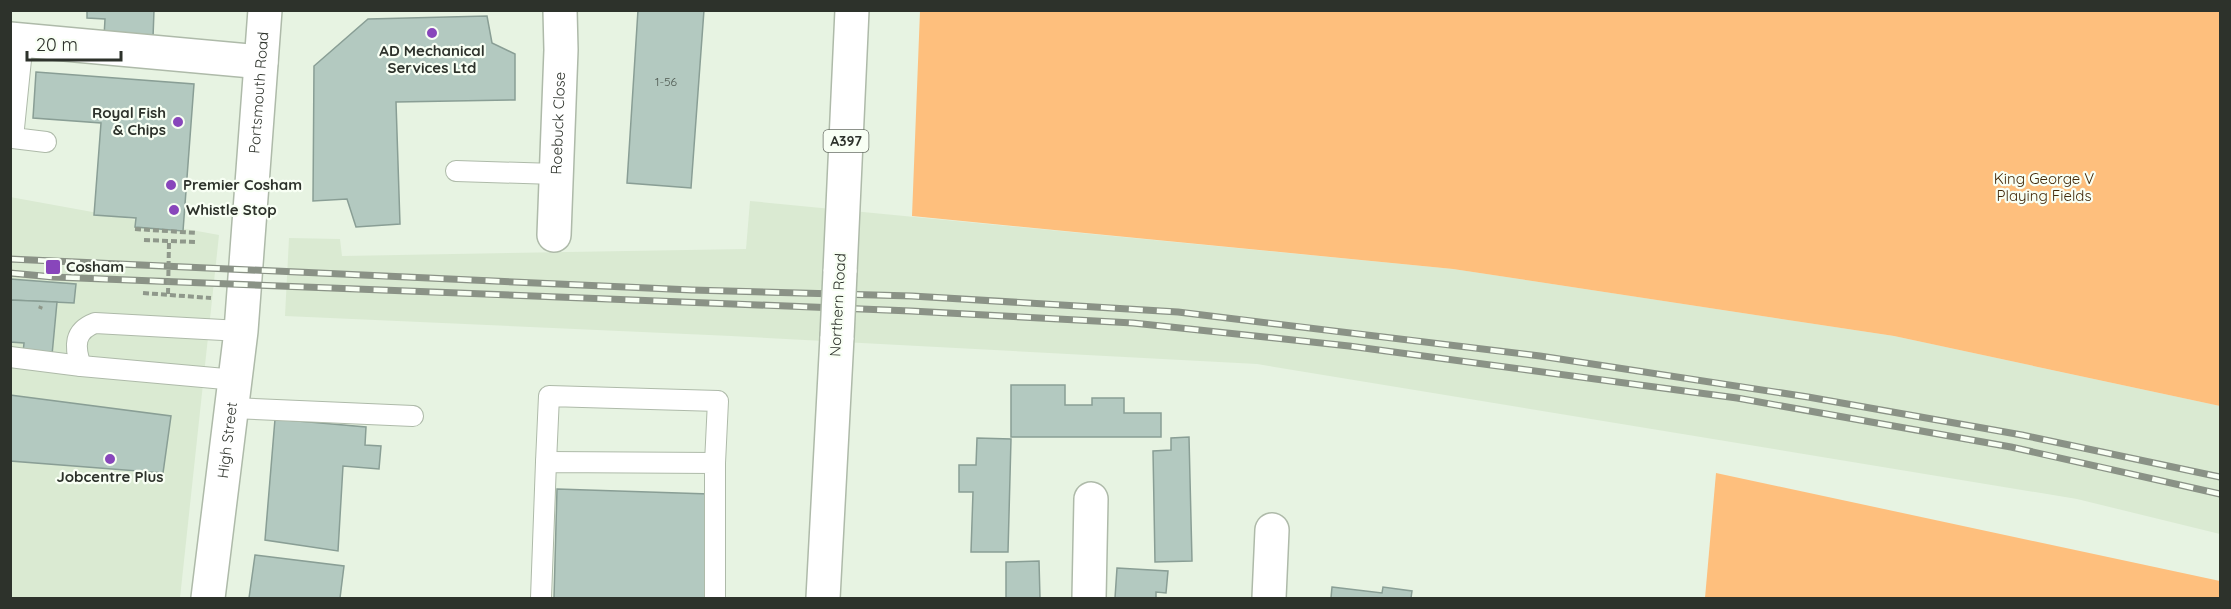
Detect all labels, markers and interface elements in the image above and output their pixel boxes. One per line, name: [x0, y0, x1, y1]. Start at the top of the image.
scale bar: [27, 24, 122, 62]
marker: AD Mechanical Services Ltd: [425, 26, 439, 40]
street label: Portsmouth Road: [244, 31, 272, 154]
text: 20 m: [36, 33, 78, 56]
place label: AD Mechanical Services Ltd: [379, 41, 485, 77]
street label: Roebuck Close: [546, 71, 569, 175]
house number: 1-56: [655, 74, 678, 89]
place label: Royal Fish & Chips: [92, 103, 166, 139]
marker: Royal Fish & Chips: [171, 115, 185, 129]
road number: A397: [824, 130, 868, 152]
park label: King George V Playing Fields: [1994, 169, 2094, 205]
place label: Premier Cosham: [183, 175, 302, 194]
marker: Premier Cosham: [164, 178, 178, 192]
place label: Whistle Stop: [186, 200, 277, 219]
marker: Whistle Stop: [167, 203, 181, 217]
street label: Northern Road: [825, 253, 850, 357]
place label: Cosham: [66, 257, 124, 276]
marker: Cosham: [44, 258, 62, 276]
street label: High Street: [213, 401, 241, 480]
marker: Jobcentre Plus: [103, 452, 117, 466]
place label: Jobcentre Plus: [56, 467, 164, 486]

